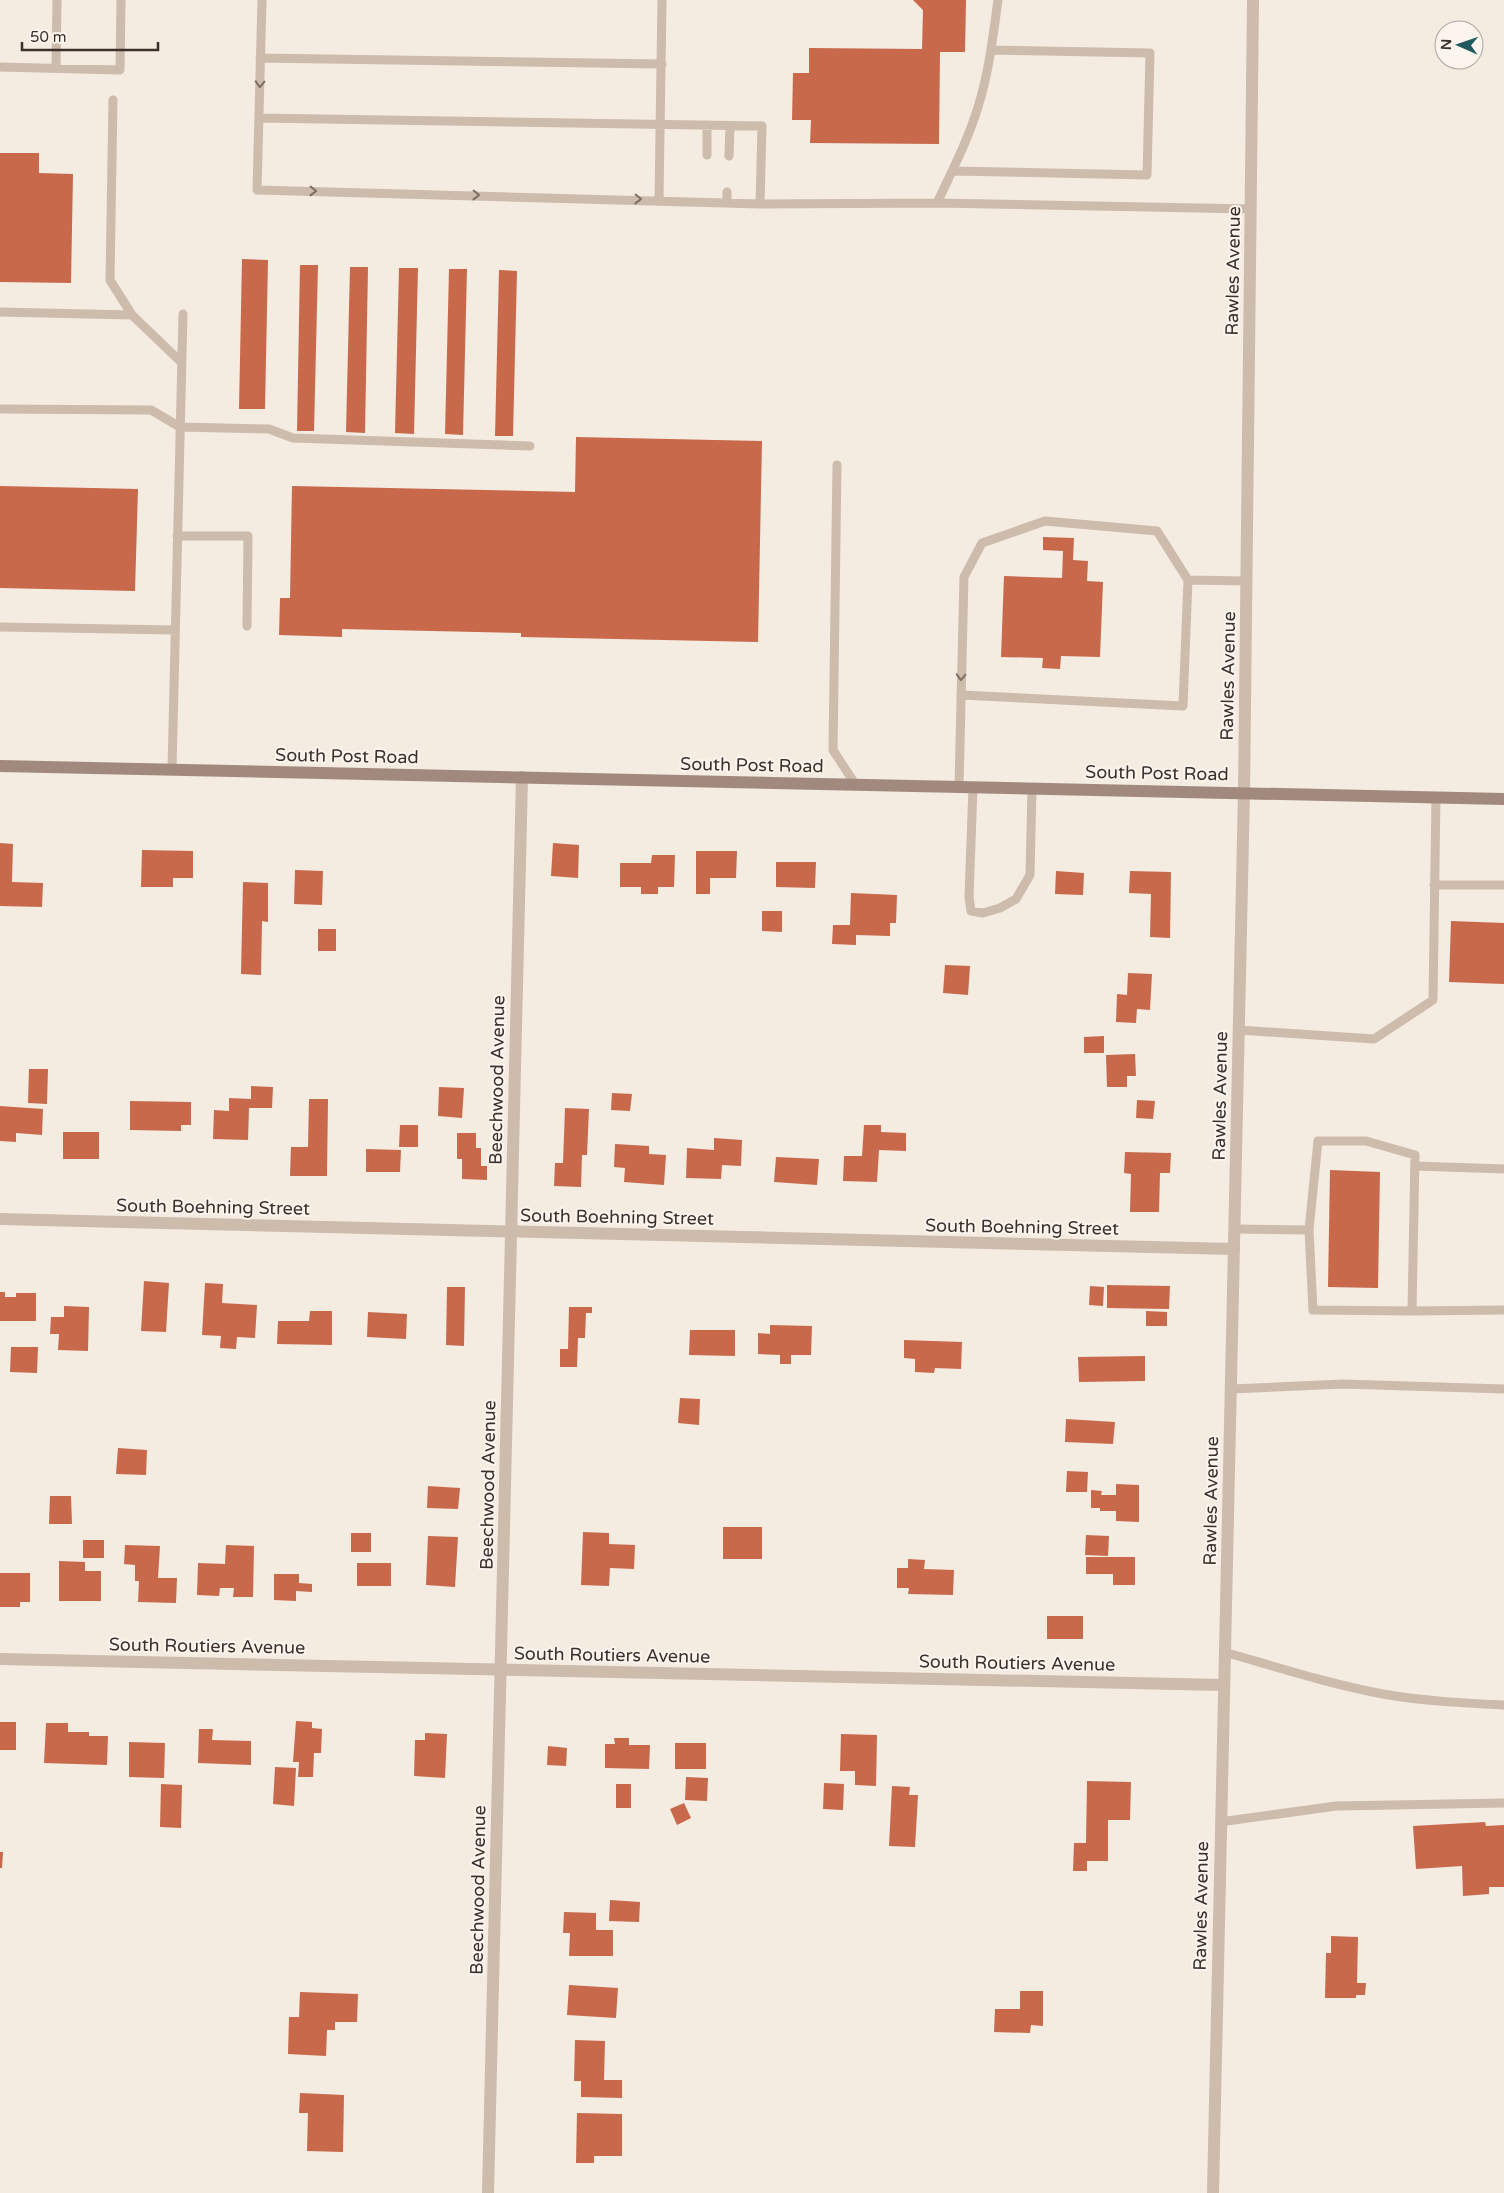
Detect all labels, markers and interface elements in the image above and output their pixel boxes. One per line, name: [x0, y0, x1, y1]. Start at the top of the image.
scale bar: [22, 20, 159, 52]
north arrow: [1434, 20, 1484, 70]
text: 50 m: [30, 28, 67, 46]
text: N: [1438, 39, 1455, 50]
one-way arrow: [254, 80, 265, 88]
one-way arrow: [310, 186, 318, 196]
one-way arrow: [472, 190, 480, 200]
one-way arrow: [635, 194, 643, 204]
street label: Rawles Avenue: [1221, 206, 1245, 336]
street label: Rawles Avenue: [1216, 611, 1240, 741]
one-way arrow: [956, 674, 967, 682]
street label: South Post Road: [275, 744, 419, 768]
street label: South Post Road: [680, 753, 824, 777]
street label: South Post Road: [1085, 761, 1229, 785]
street label: Beechwood Avenue: [485, 995, 509, 1165]
street label: Rawles Avenue: [1208, 1031, 1232, 1161]
street label: South Boehning Street: [116, 1194, 310, 1220]
street label: South Boehning Street: [520, 1204, 714, 1230]
street label: South Boehning Street: [925, 1214, 1119, 1240]
street label: Beechwood Avenue: [476, 1400, 500, 1570]
street label: Rawles Avenue: [1199, 1436, 1223, 1566]
street label: South Routiers Avenue: [109, 1633, 305, 1659]
street label: South Routiers Avenue: [514, 1642, 710, 1668]
street label: South Routiers Avenue: [919, 1650, 1115, 1676]
street label: Beechwood Avenue: [466, 1805, 490, 1975]
street label: Rawles Avenue: [1189, 1841, 1213, 1971]

